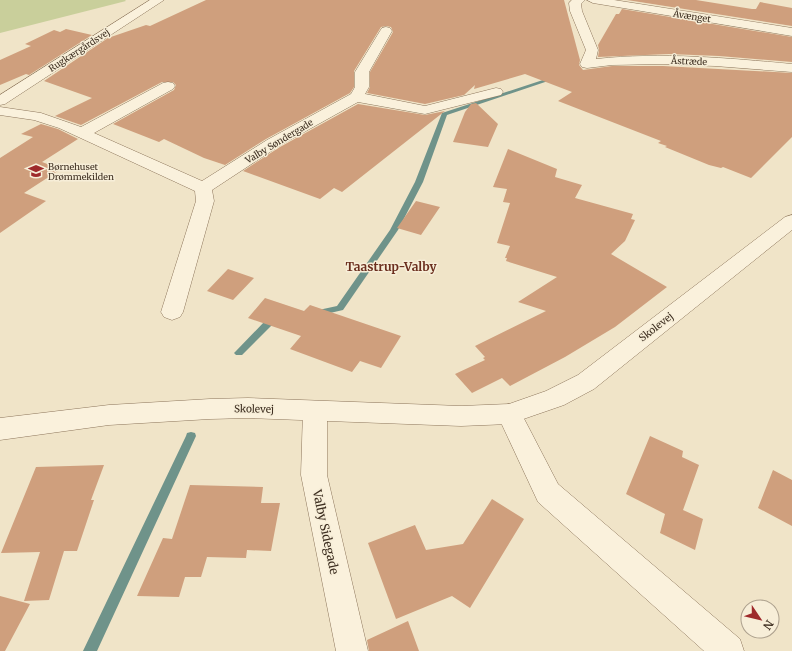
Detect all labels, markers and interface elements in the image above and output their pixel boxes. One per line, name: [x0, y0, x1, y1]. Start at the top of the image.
street label: Åvænget: [671, 7, 712, 24]
street label: Rugkærgårdsvej: [46, 26, 112, 74]
street label: Åstræde: [670, 55, 708, 67]
street label: Valby Søndergade: [242, 116, 315, 166]
place label: Børnehuset Drømmekilden: [48, 161, 114, 182]
school or university icon: Børnehuset Drømmekilden: [27, 162, 45, 180]
district label: Taastrup-Valby: [345, 259, 437, 274]
street label: Skolevej: [636, 310, 676, 344]
street label: Skolevej: [234, 402, 274, 416]
street label: Valby Sidegade: [309, 487, 342, 576]
north arrow: [740, 599, 780, 639]
text: N: [760, 617, 776, 633]

